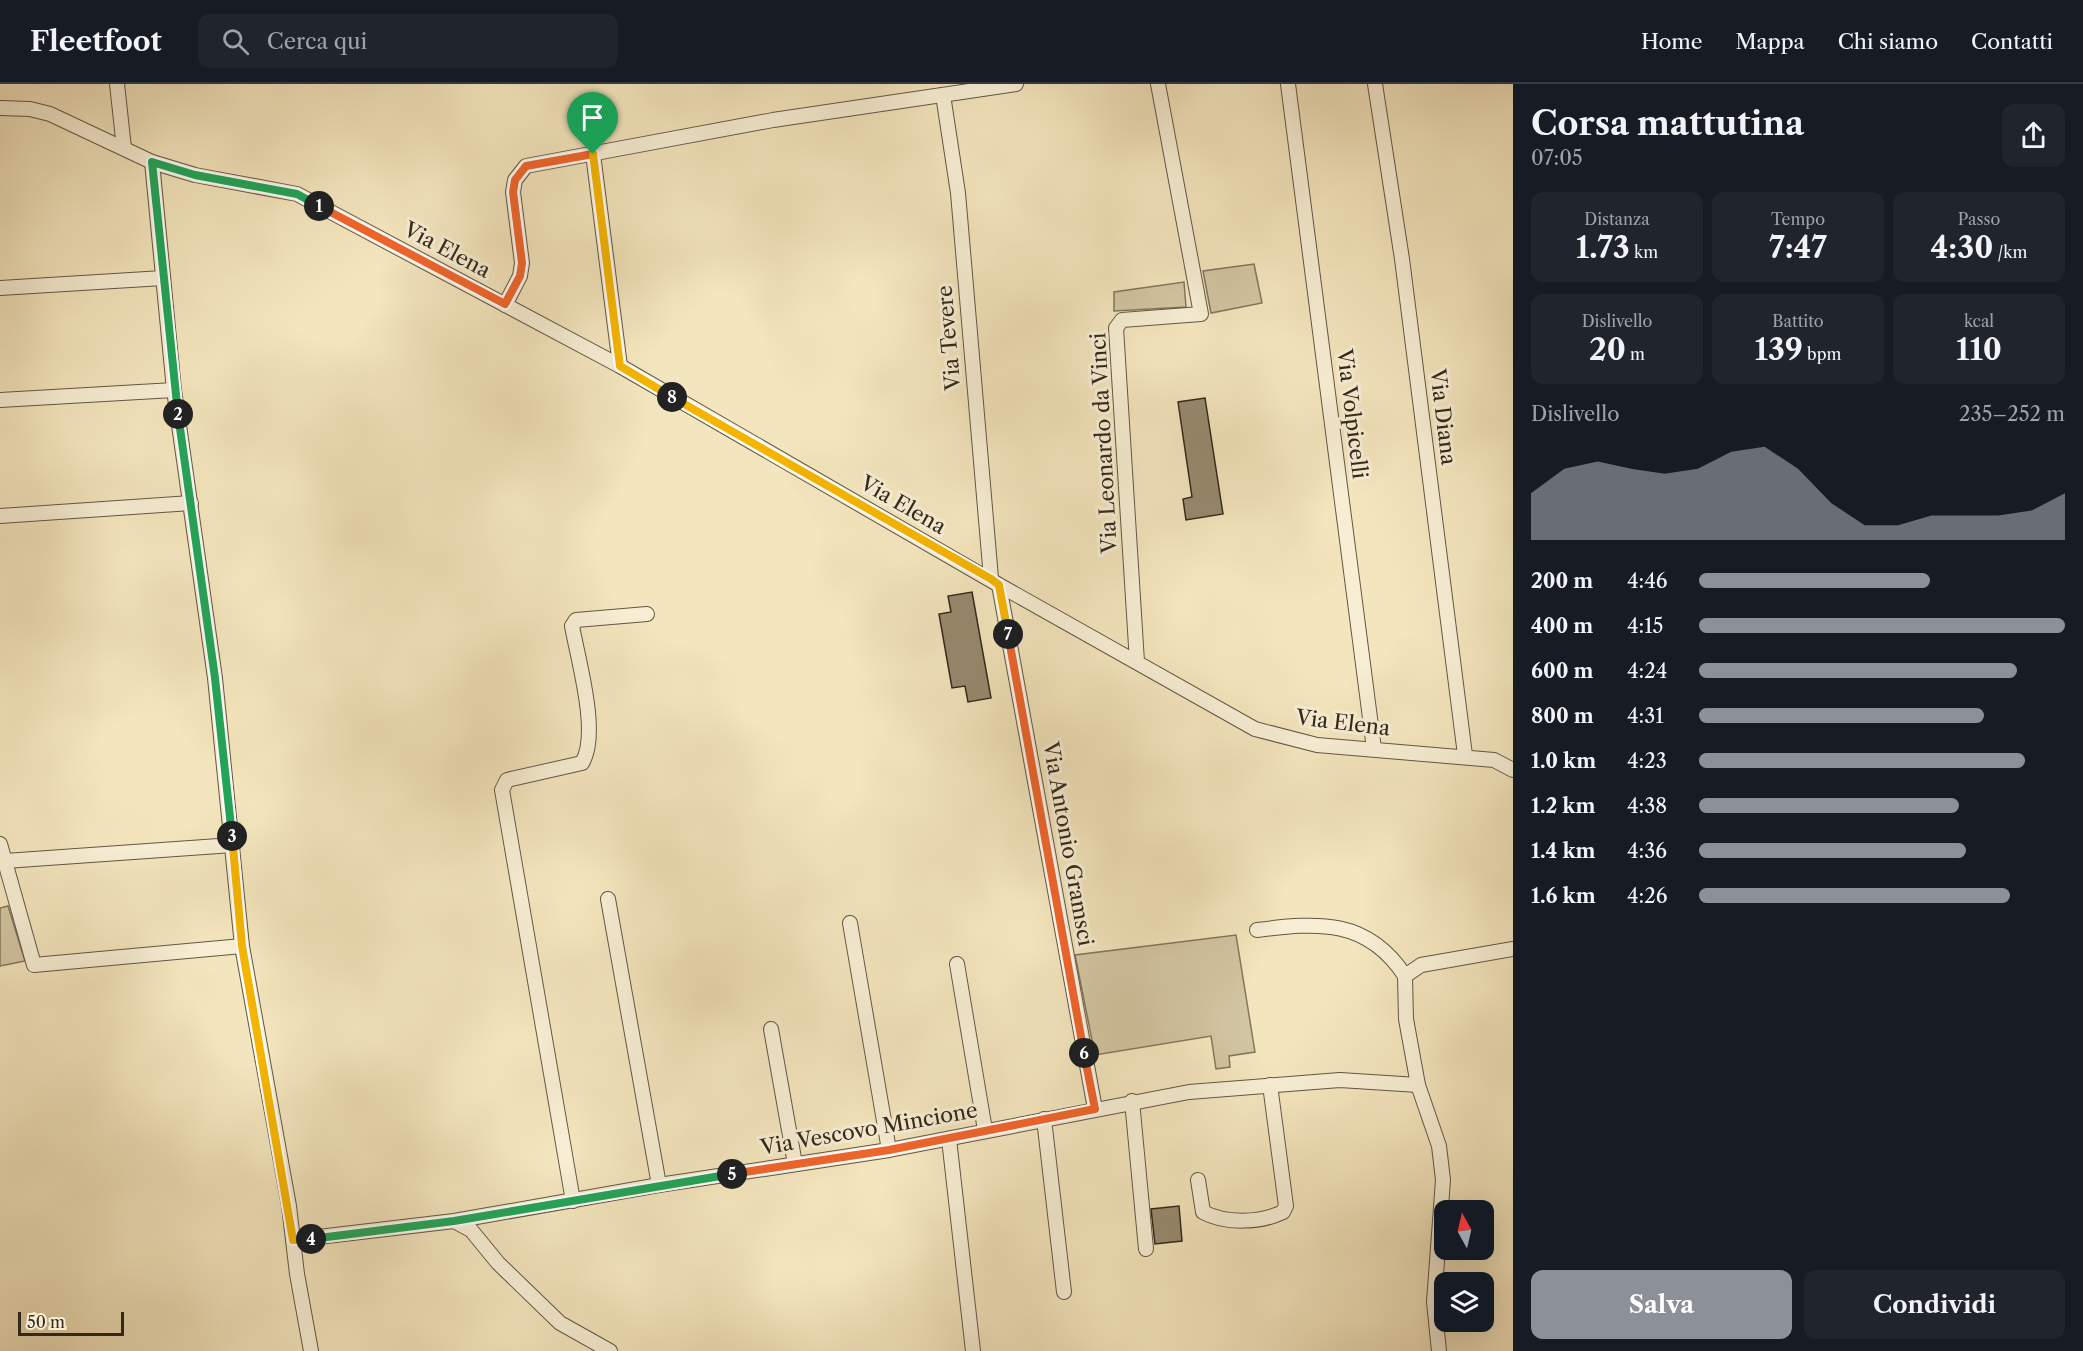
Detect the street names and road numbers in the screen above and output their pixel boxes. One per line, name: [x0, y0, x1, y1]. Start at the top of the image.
street label: Via Elena: [399, 216, 496, 283]
street label: Via Tevere: [931, 284, 966, 393]
street label: Via Leonardo da Vinci: [1085, 332, 1122, 555]
street label: Via Volpicelli: [1332, 347, 1373, 480]
street label: Via Diana: [1425, 366, 1462, 467]
street label: Via Elena: [855, 470, 951, 540]
street label: Via Elena: [1294, 704, 1392, 741]
street label: Via Antonio Gramsci: [1038, 739, 1099, 948]
street label: Via Vescovo Mincione: [757, 1097, 979, 1160]

